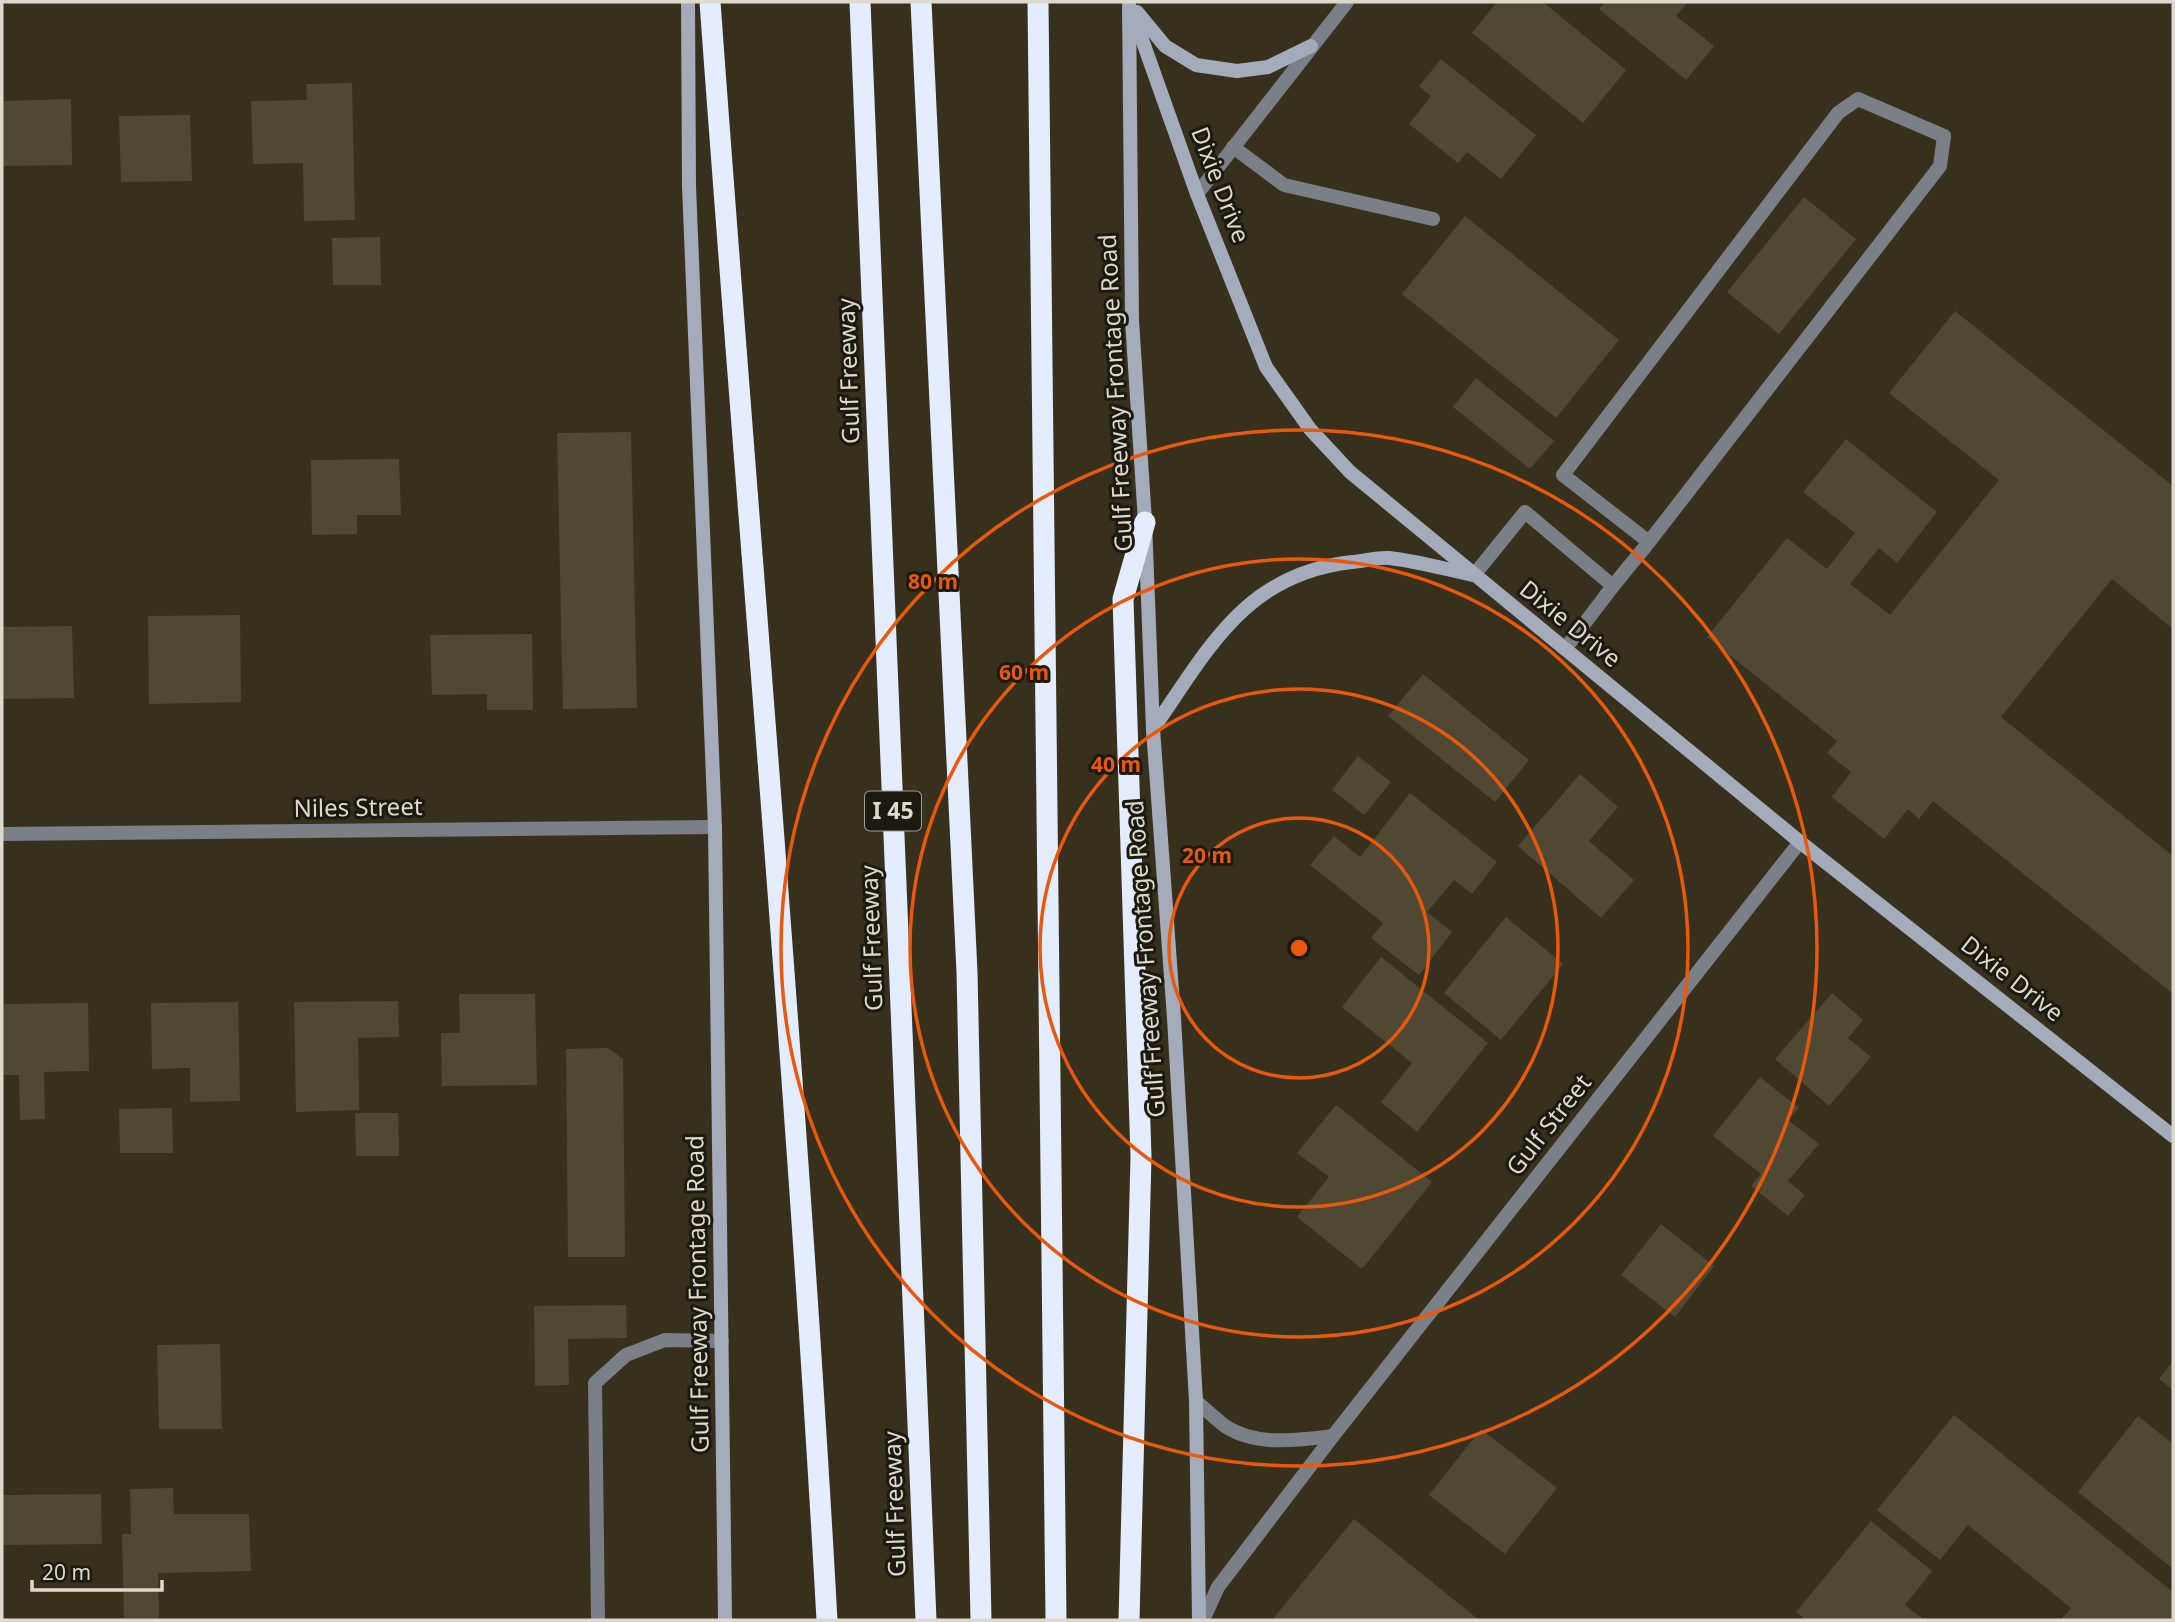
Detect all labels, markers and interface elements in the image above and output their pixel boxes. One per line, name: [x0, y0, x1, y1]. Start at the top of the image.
street label: Dixie Drive: [1184, 122, 1259, 247]
street label: Gulf Freeway Frontage Road: [1090, 234, 1139, 553]
street label: Gulf Freeway: [828, 297, 867, 445]
text: 80 m: [908, 567, 958, 595]
street label: Dixie Drive: [1513, 572, 1629, 674]
text: 60 m: [999, 658, 1049, 686]
text: 40 m: [1091, 750, 1141, 778]
street label: Niles Street: [293, 789, 423, 824]
road number: I 45: [865, 792, 921, 831]
street label: Gulf Freeway Frontage Road: [1117, 799, 1172, 1119]
text: 20 m: [1182, 841, 1232, 869]
street label: Gulf Freeway: [851, 864, 890, 1012]
street label: Dixie Drive: [1955, 927, 2071, 1028]
centre of rings: [1287, 936, 1311, 960]
street label: Gulf Street: [1498, 1066, 1598, 1182]
street label: Gulf Freeway Frontage Road: [677, 1135, 716, 1453]
street label: Gulf Freeway: [874, 1430, 913, 1578]
scale bar: [32, 1548, 161, 1592]
text: 20 m: [42, 1558, 91, 1586]

